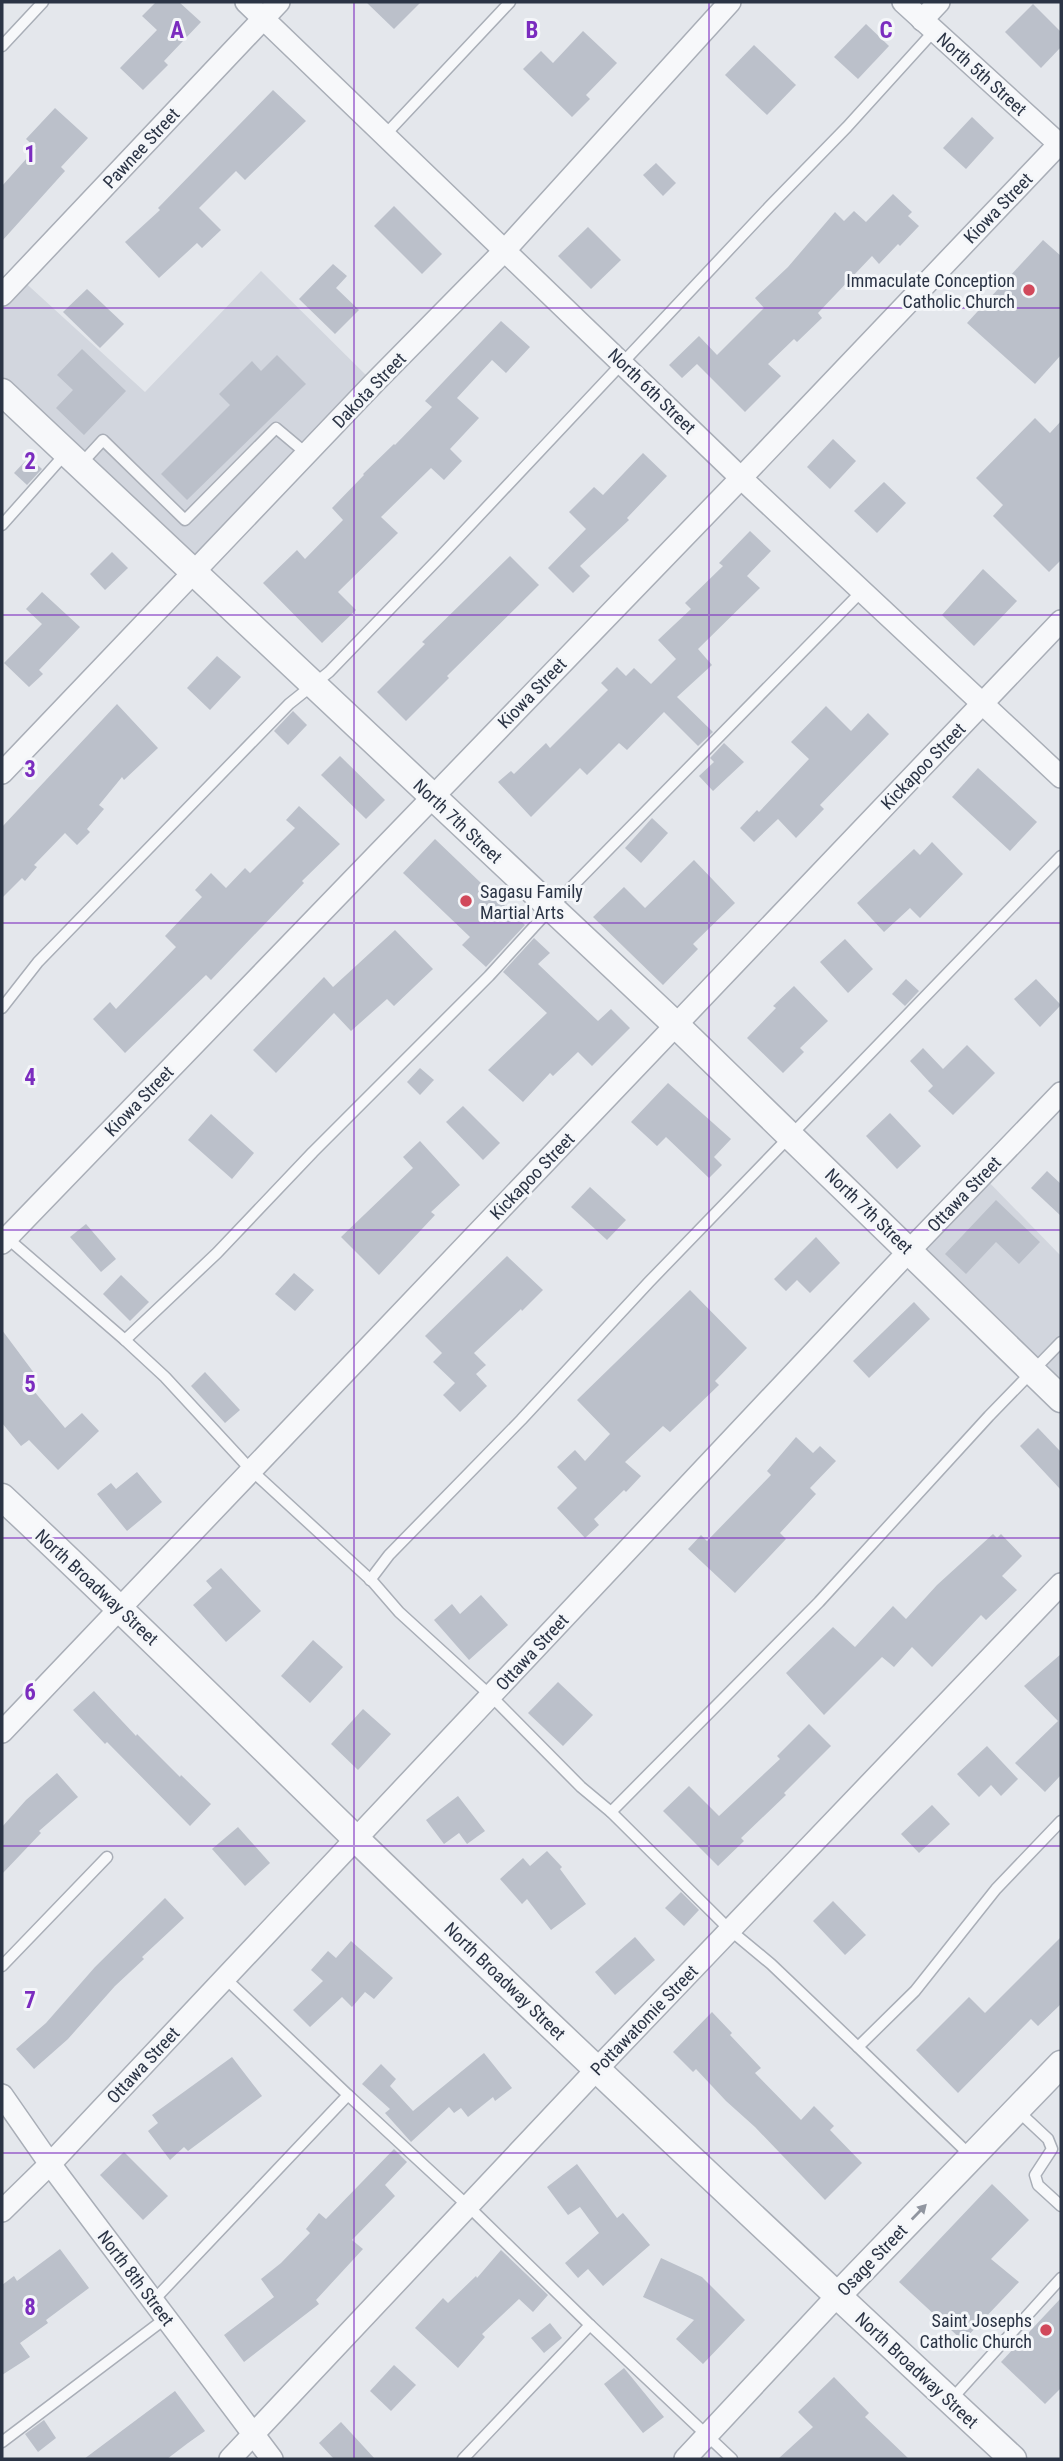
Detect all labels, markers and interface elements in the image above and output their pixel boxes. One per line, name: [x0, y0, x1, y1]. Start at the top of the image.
text: A: [170, 17, 184, 44]
text: B: [526, 17, 538, 44]
text: C: [879, 17, 893, 44]
street label: North 5th Street: [933, 28, 1031, 120]
street label: Pawnee Street: [99, 103, 183, 193]
text: 1: [24, 141, 36, 168]
street label: Kiowa Street: [959, 168, 1037, 248]
place label: Immaculate Conception Catholic Church: [846, 270, 1015, 312]
marker: Immaculate Conception Catholic Church: [1021, 282, 1037, 298]
street label: North 6th Street: [604, 344, 700, 438]
street label: Dakota Street: [328, 348, 410, 432]
text: 2: [24, 448, 36, 475]
street label: Kiowa Street: [493, 653, 571, 733]
street label: Kickapoo Street: [876, 718, 970, 814]
text: 3: [24, 756, 36, 783]
street label: North 7th Street: [409, 775, 507, 867]
place label: Sagasu Family Martial Arts: [480, 881, 583, 923]
marker: Sagasu Family Martial Arts: [458, 893, 474, 909]
street label: Kiowa Street: [100, 1061, 178, 1141]
text: 4: [24, 1064, 36, 1091]
street label: Kickapoo Street: [485, 1128, 579, 1224]
street label: Ottawa Street: [923, 1152, 1005, 1236]
street label: North 7th Street: [821, 1164, 917, 1258]
text: 5: [24, 1371, 36, 1398]
street label: North Broadway Street: [31, 1525, 163, 1649]
street label: Ottawa Street: [491, 1609, 573, 1695]
text: 6: [24, 1679, 36, 1706]
street label: North Broadway Street: [440, 1918, 570, 2044]
street label: Pottawatomie Street: [586, 1961, 702, 2079]
text: 7: [24, 1987, 36, 2014]
street label: Ottawa Street: [102, 2022, 184, 2108]
one-way arrow: [910, 2204, 926, 2221]
street label: Osage Street: [833, 2220, 911, 2300]
street label: North 8th Street: [93, 2226, 179, 2330]
text: 8: [24, 2294, 36, 2321]
street label: North Broadway Street: [851, 2308, 983, 2432]
place label: Saint Josephs Catholic Church: [919, 2310, 1032, 2352]
marker: Saint Josephs Catholic Church: [1038, 2322, 1054, 2338]

